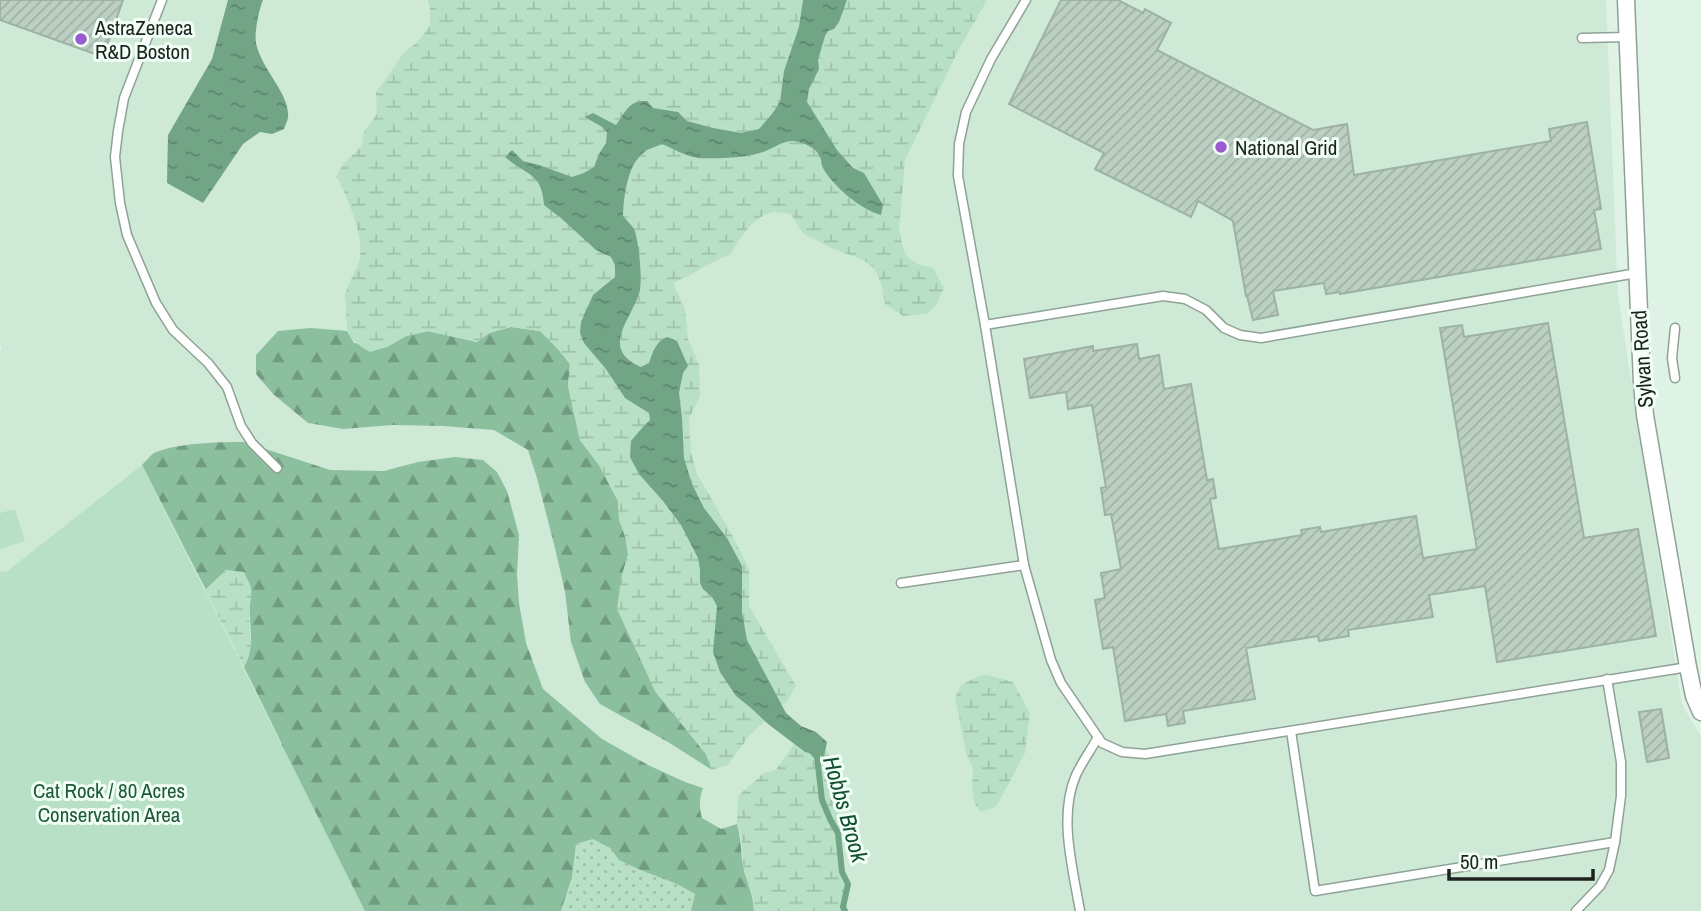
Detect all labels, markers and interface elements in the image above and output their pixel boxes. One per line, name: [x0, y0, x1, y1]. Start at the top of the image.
place label: AstraZeneca R&D Boston: [94, 13, 193, 66]
marker: AstraZeneca R&D Boston: [73, 31, 89, 47]
place label: National Grid: [1235, 133, 1337, 162]
marker: National Grid: [1213, 139, 1229, 155]
street label: Sylvan Road: [1624, 309, 1660, 409]
water label: Hobbs Brook: [816, 752, 876, 867]
park label: Cat Rock / 80 Acres Conservation Area: [33, 776, 185, 829]
scale bar: [1449, 838, 1592, 882]
text: 50 m: [1460, 847, 1498, 876]

